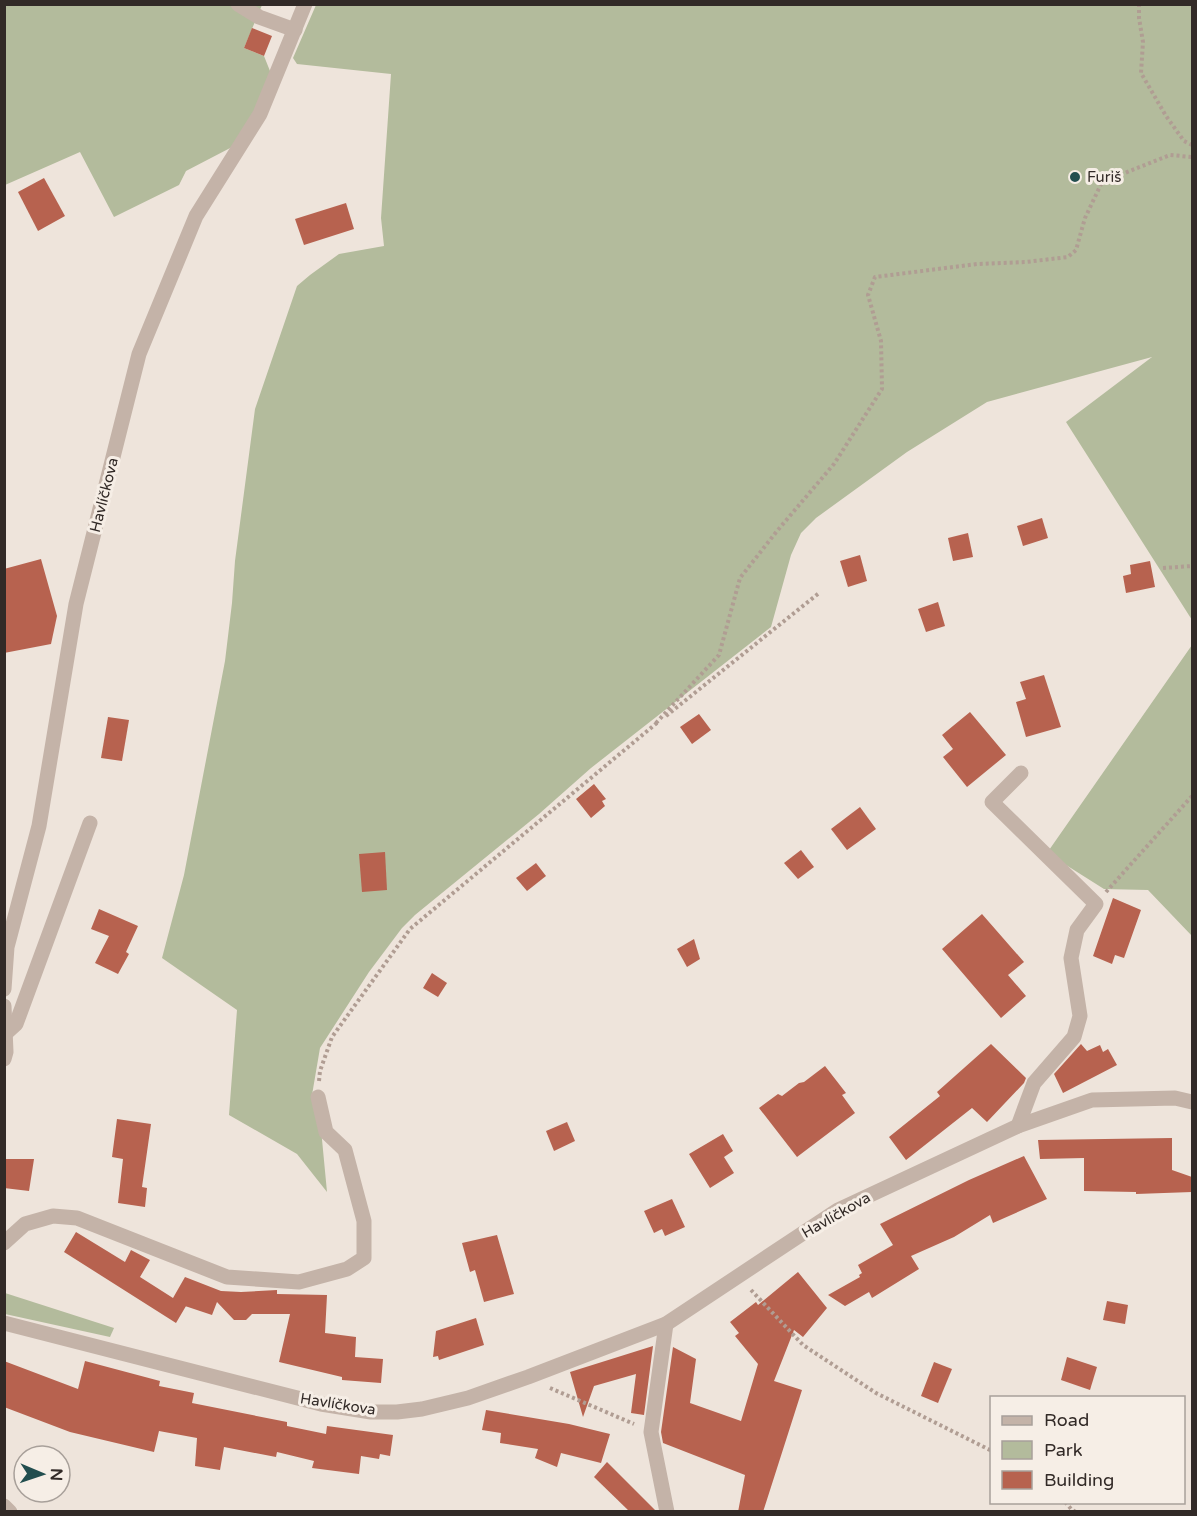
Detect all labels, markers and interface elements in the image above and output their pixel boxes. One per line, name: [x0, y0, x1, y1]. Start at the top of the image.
place label: Furiš: [1087, 168, 1121, 186]
marker: Furiš: [1068, 170, 1082, 184]
street label: Havlíčkova: [86, 456, 122, 534]
street label: Havlíčkova: [798, 1188, 874, 1242]
street label: Havlíčkova: [299, 1389, 377, 1419]
legend: [990, 1396, 1185, 1504]
text: Road: [1044, 1409, 1089, 1431]
text: Park: [1044, 1439, 1083, 1461]
north arrow: [12, 1444, 72, 1504]
text: N: [46, 1468, 66, 1481]
text: Building: [1044, 1469, 1114, 1491]

